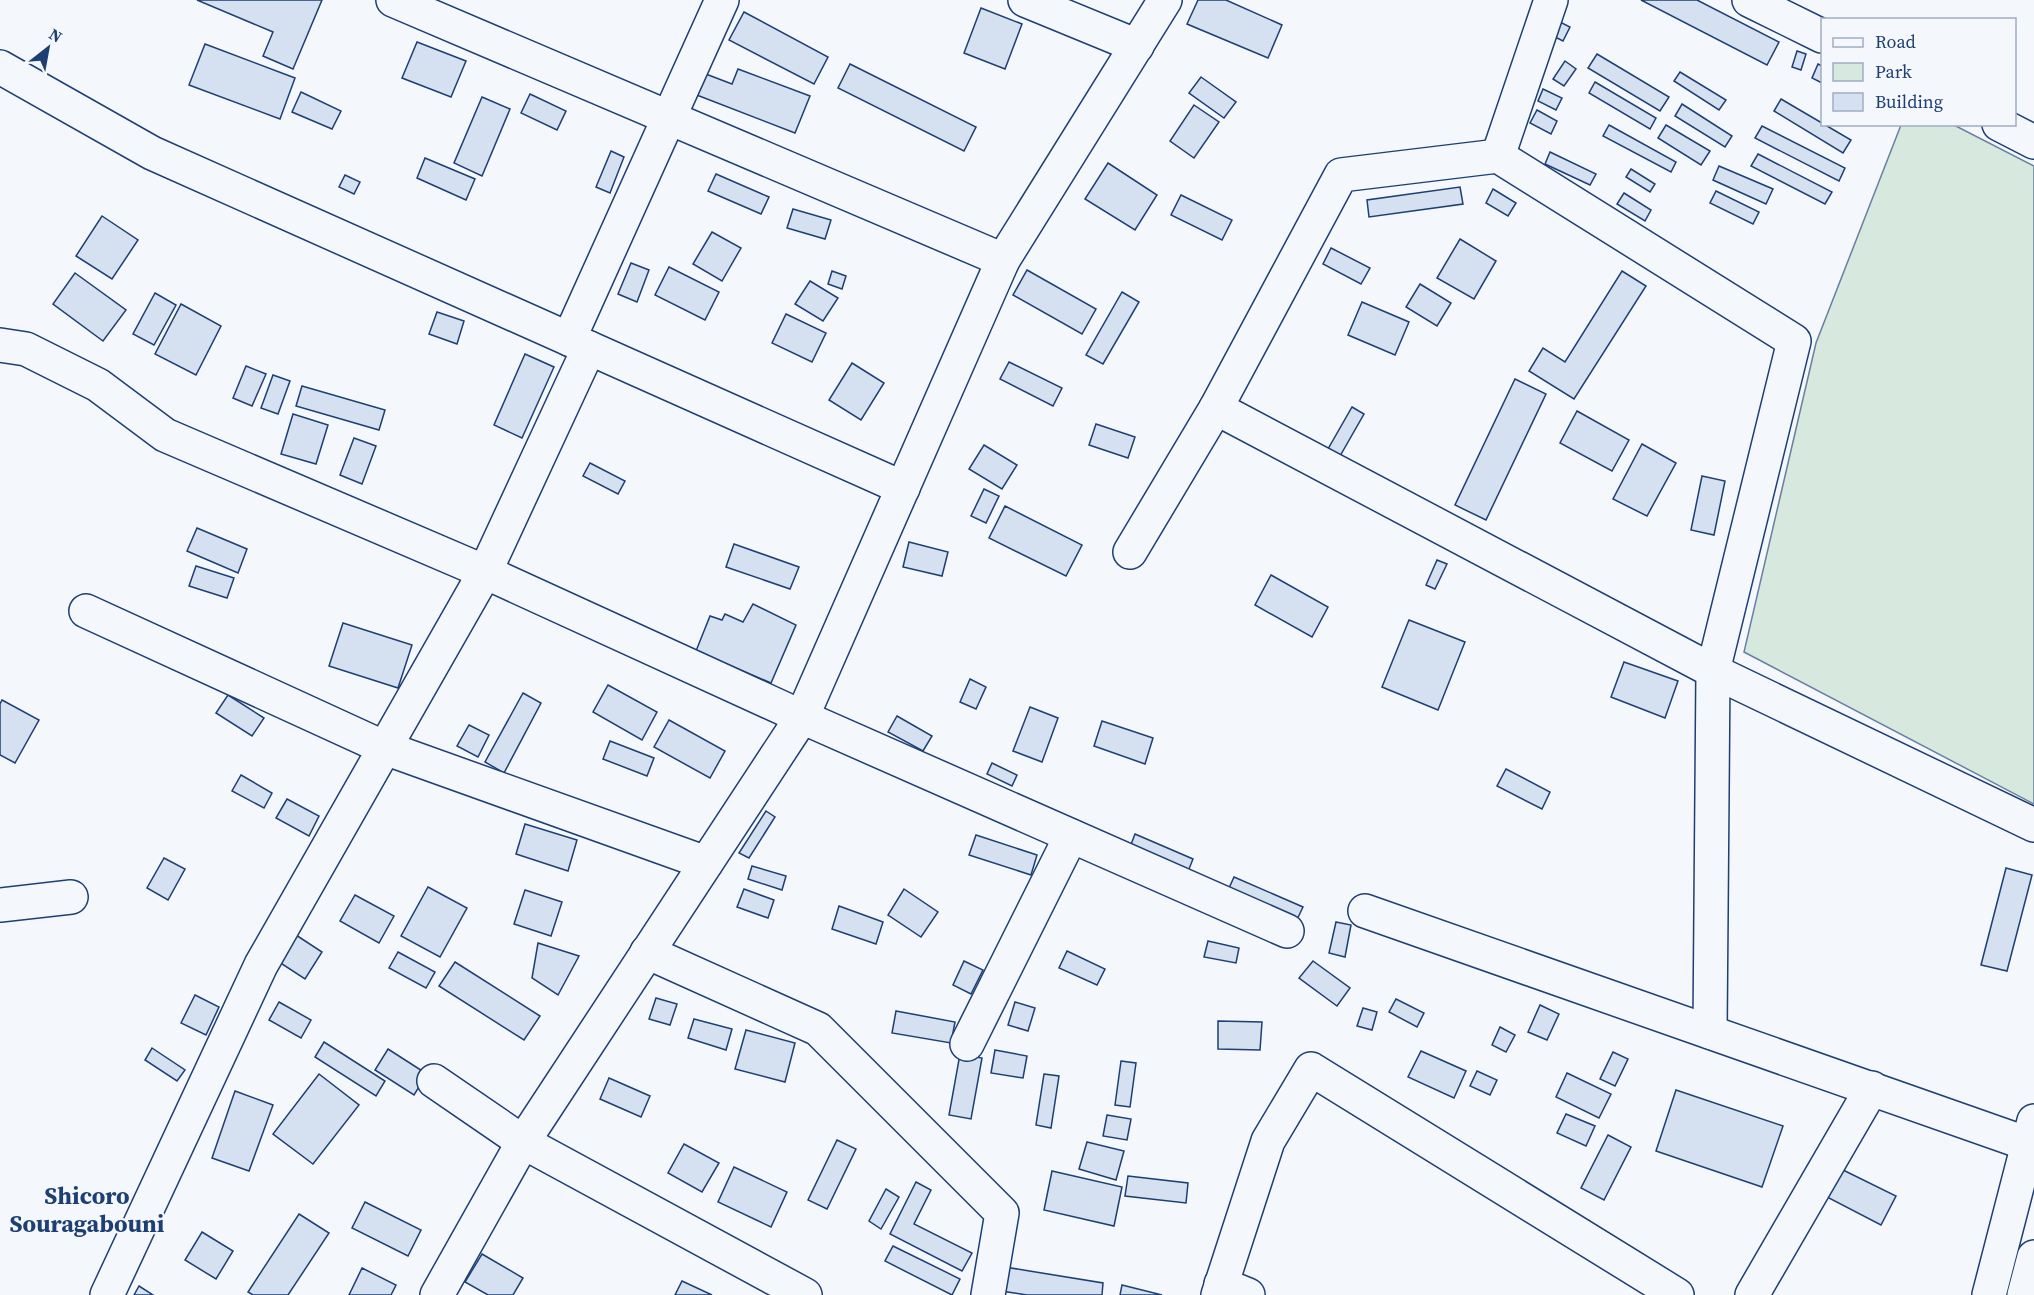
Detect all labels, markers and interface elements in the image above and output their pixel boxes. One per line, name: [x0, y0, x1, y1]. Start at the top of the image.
north arrow: [18, 18, 78, 78]
legend: [1821, 18, 2016, 126]
text: N: [45, 23, 67, 48]
text: Road: [1875, 29, 1916, 54]
text: Park: [1875, 59, 1912, 84]
text: Building: [1875, 89, 1943, 114]
district label: Shicoro Souragabouni: [10, 1179, 165, 1240]

